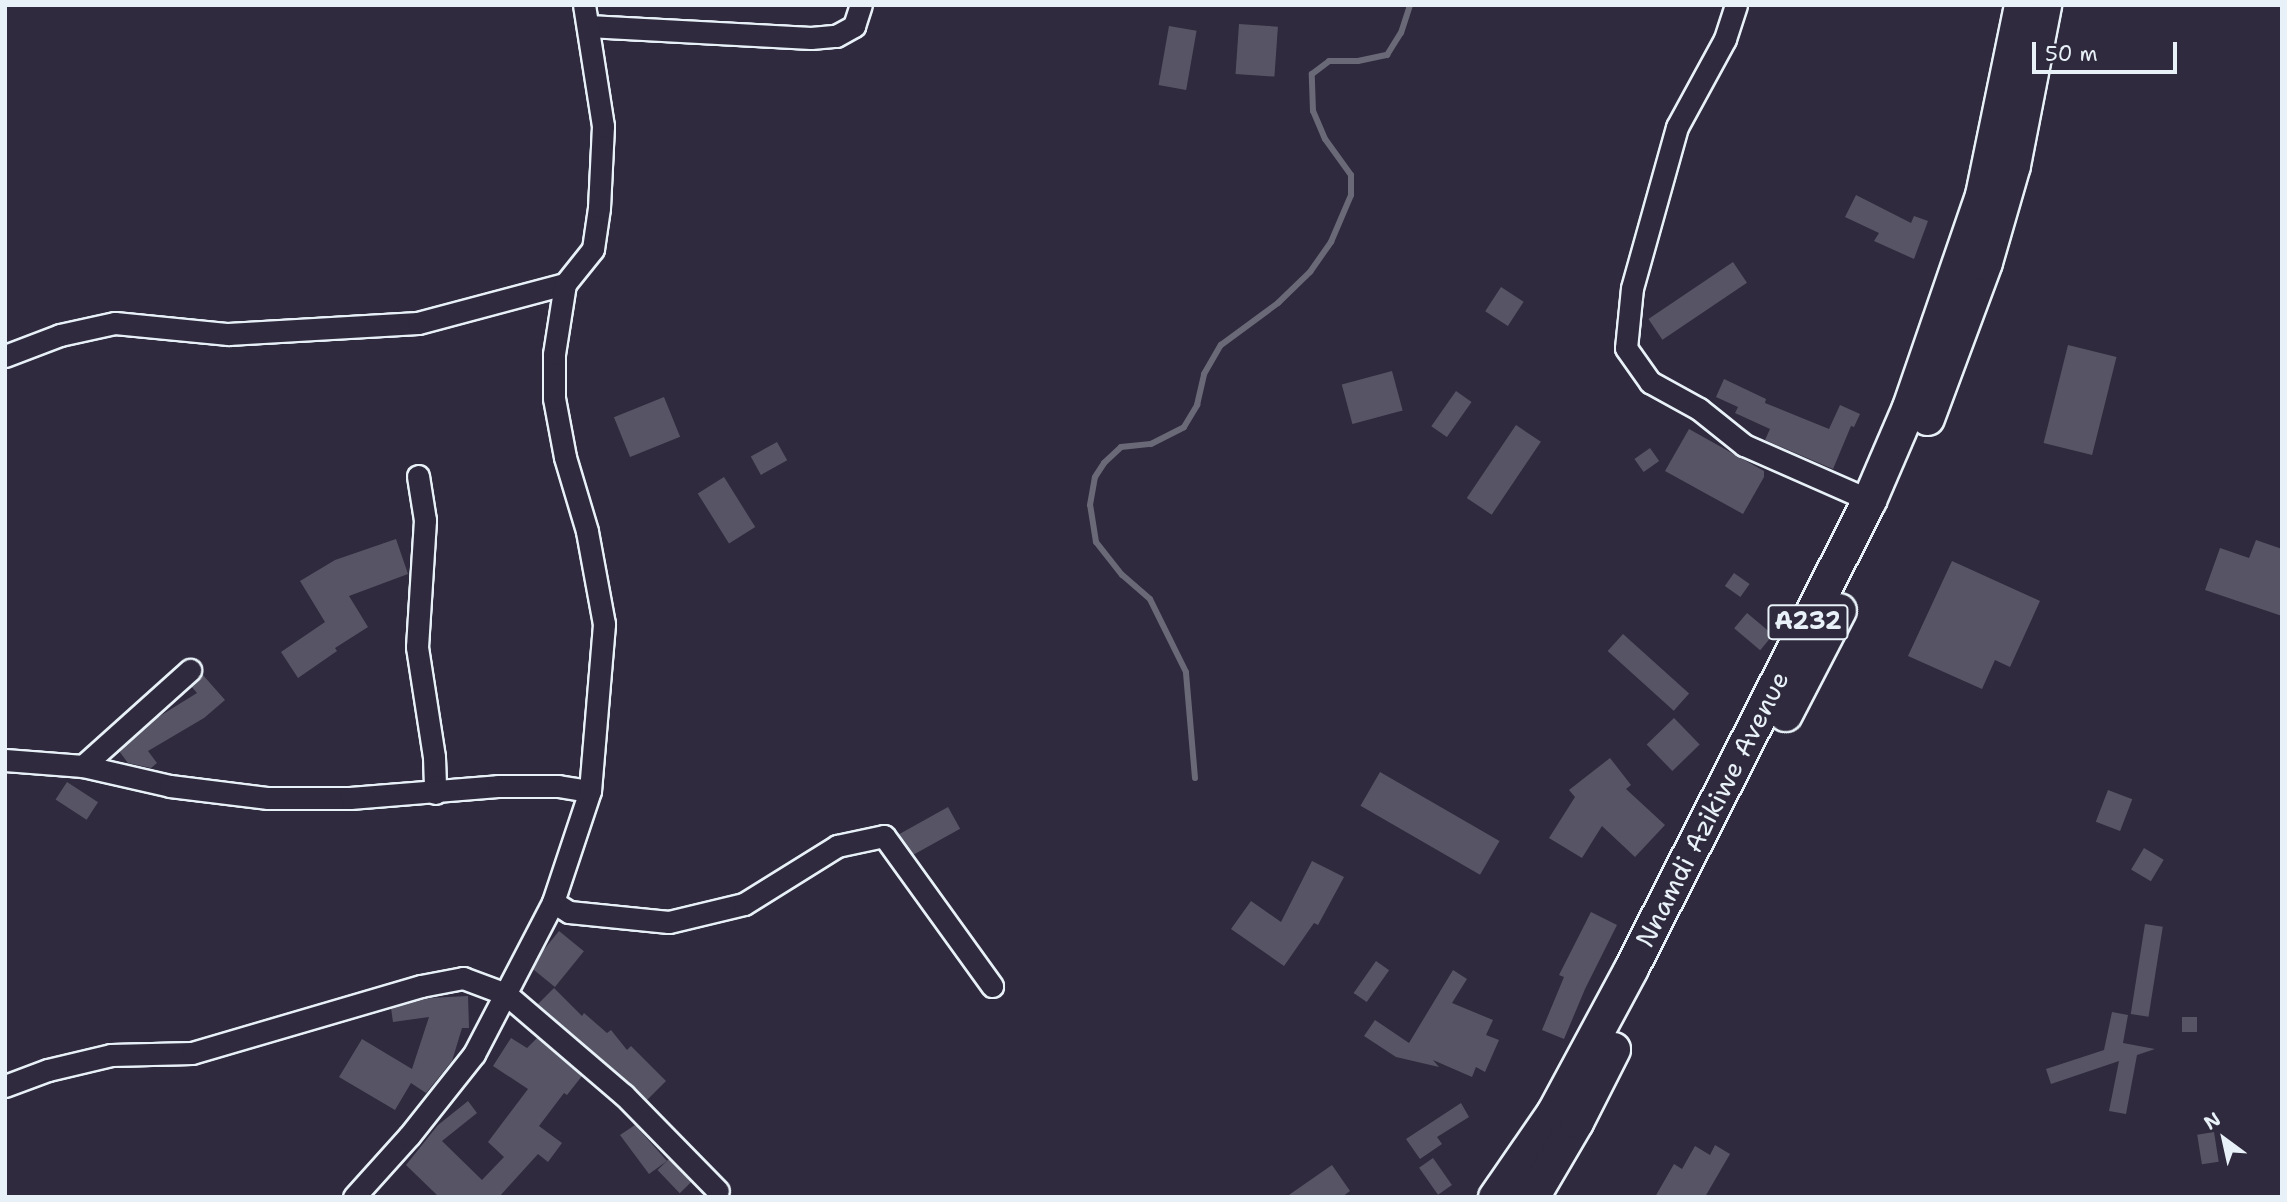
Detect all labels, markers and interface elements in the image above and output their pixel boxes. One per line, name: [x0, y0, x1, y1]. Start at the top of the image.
scale bar: [2035, 28, 2180, 72]
text: 50 m: [2045, 40, 2098, 68]
road number: A232: [1766, 602, 1850, 642]
street label: Nnamdi Azikiwe Avenue: [1629, 666, 1795, 952]
north arrow: [2189, 1104, 2259, 1174]
text: N: [2199, 1106, 2225, 1136]

